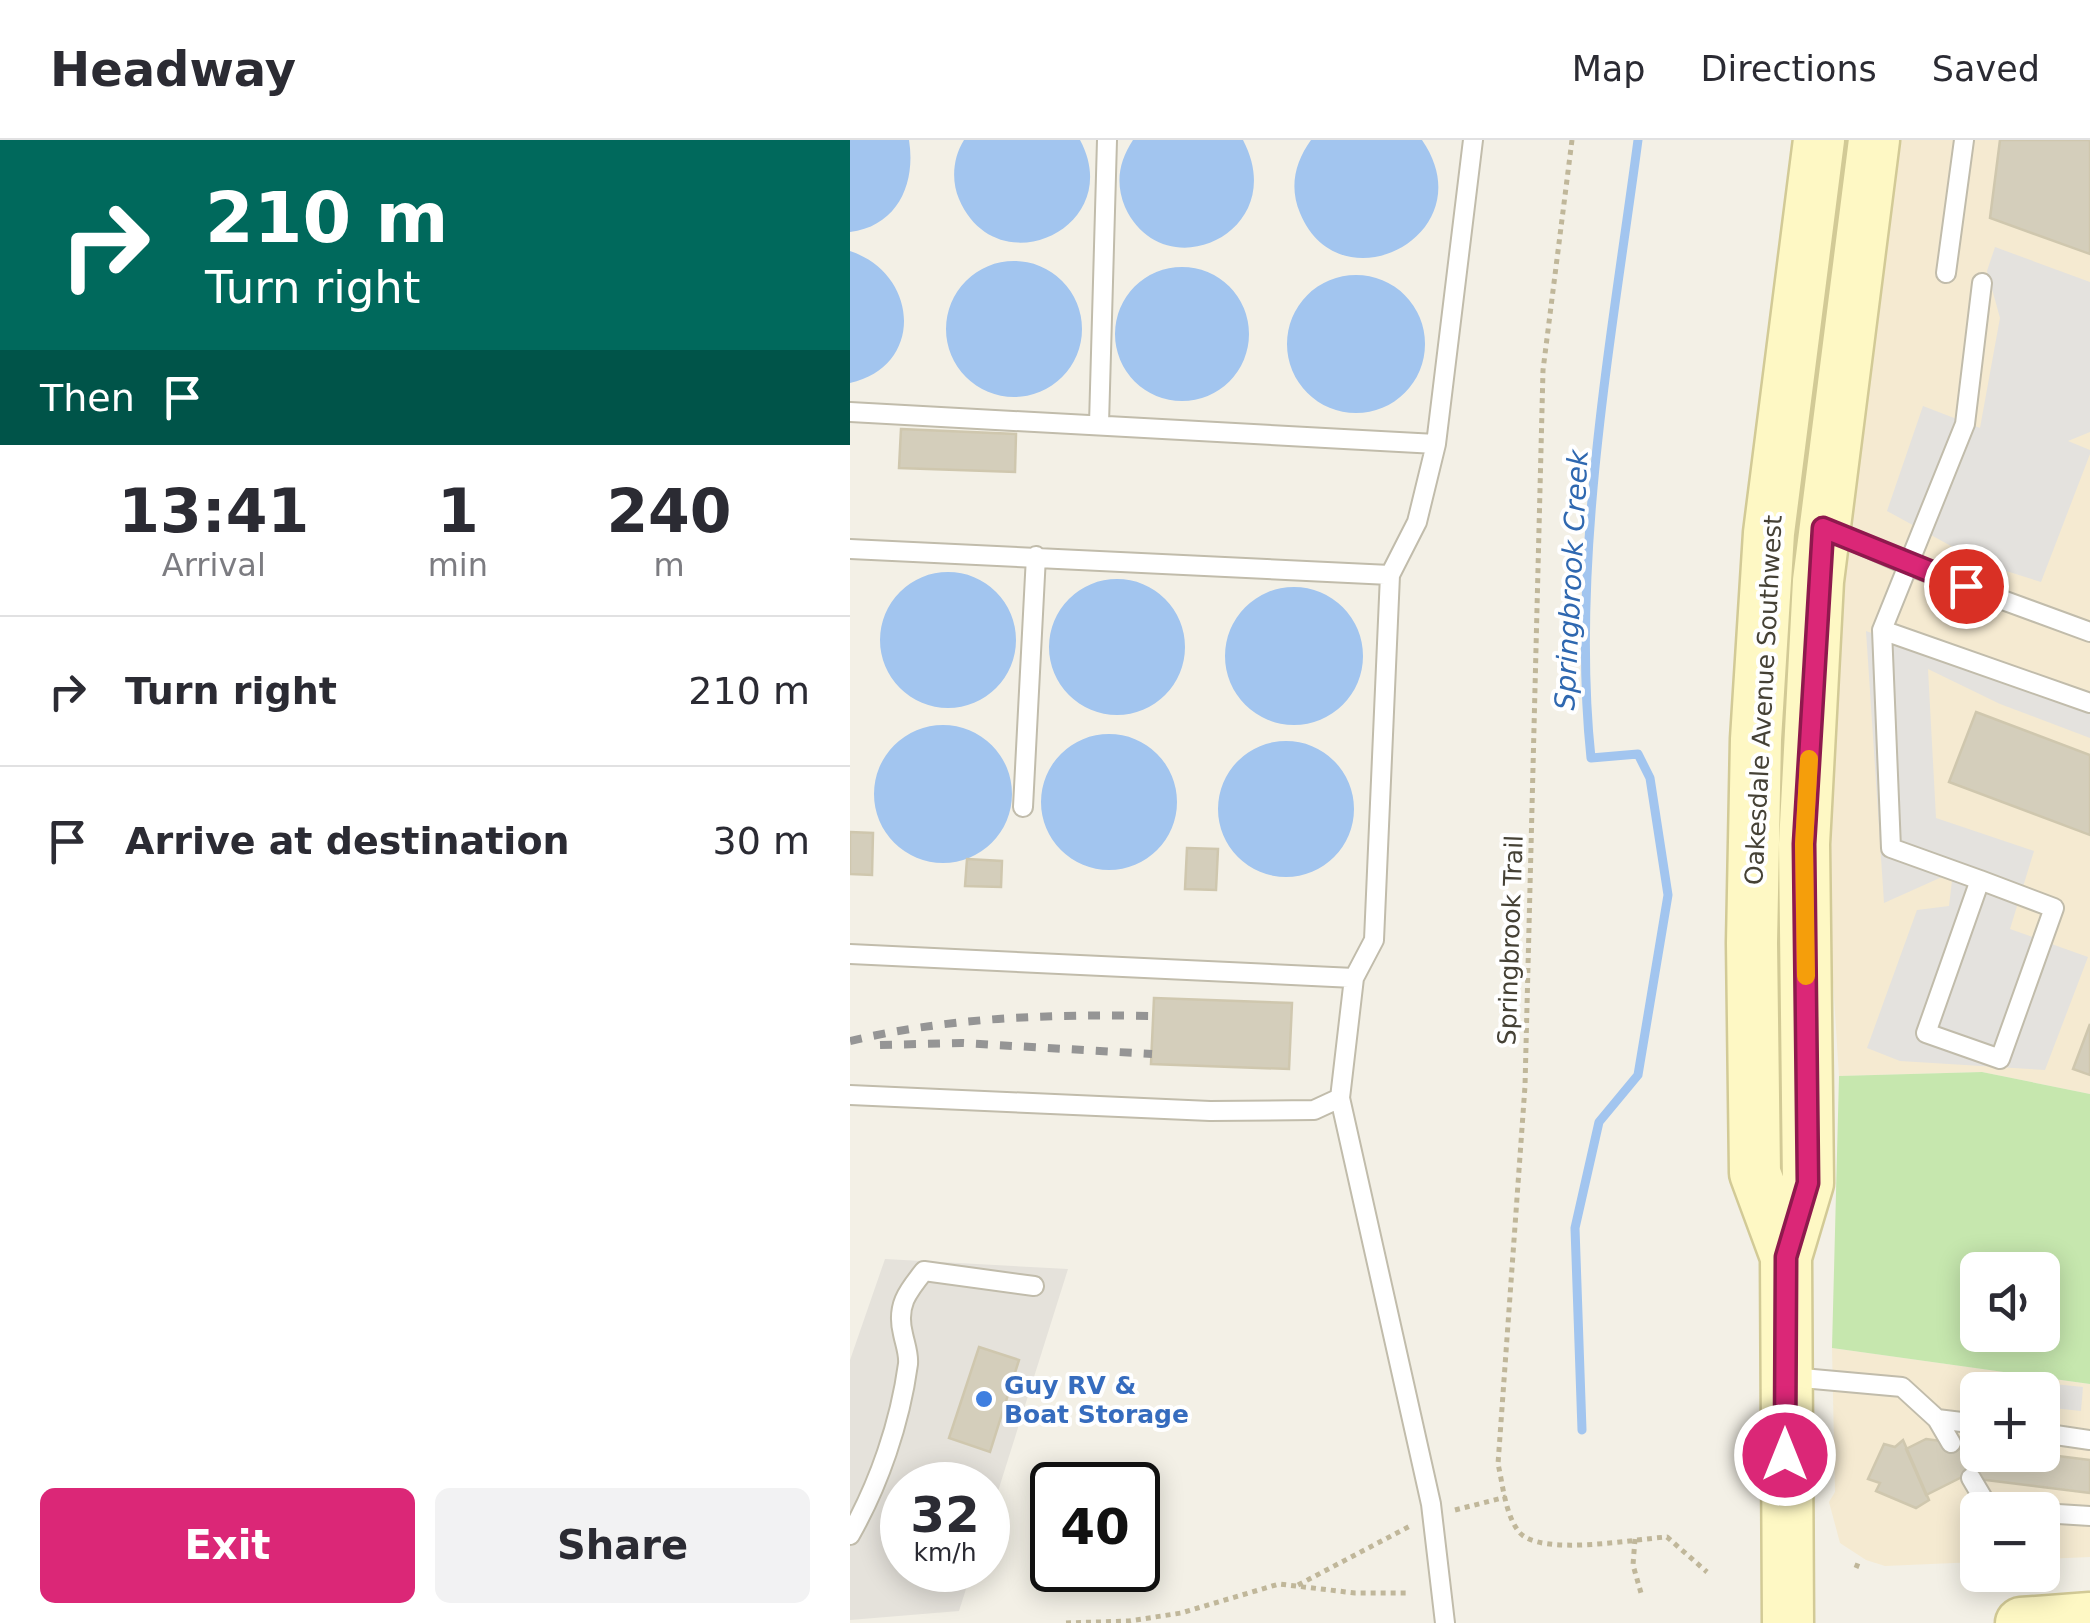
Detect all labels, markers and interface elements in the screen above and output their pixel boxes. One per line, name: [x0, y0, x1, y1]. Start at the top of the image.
text: Headway: [50, 41, 296, 97]
text: Map: [1572, 49, 1646, 89]
text: Directions: [1701, 49, 1877, 89]
text: Saved: [1932, 49, 2040, 89]
text: 210 m: [205, 177, 448, 259]
icon: right: [40, 180, 170, 310]
text: Turn right: [205, 261, 420, 314]
icon: arrive: [155, 370, 210, 425]
text: Then: [40, 376, 135, 420]
water label: Springbrook Creek: [1548, 447, 1595, 711]
text: 13:41: [118, 476, 309, 546]
text: 1: [437, 476, 479, 546]
text: 240: [606, 476, 732, 546]
street label: Oakesdale Avenue Southwest: [1739, 514, 1788, 886]
pin: [1924, 544, 2009, 629]
text: Arrival: [162, 546, 266, 584]
text: min: [428, 546, 488, 584]
text: m: [653, 546, 685, 584]
icon: arrive: [1939, 559, 1994, 614]
icon: right: [40, 664, 95, 719]
text: Turn right: [125, 669, 337, 713]
text: 210 m: [688, 669, 810, 713]
icon: arrive: [40, 814, 95, 869]
text: Arrive at destination: [125, 819, 570, 863]
text: 30 m: [713, 819, 810, 863]
street label: Springbrook Trail: [1492, 834, 1529, 1046]
map controls: [1960, 1252, 2060, 1592]
button: sound: [1960, 1252, 2060, 1352]
place label: Guy RV & Boat Storage: [1004, 1371, 1189, 1429]
button: +: [1960, 1372, 2060, 1472]
marker: Guy RV & Boat Storage: [973, 1388, 995, 1410]
position arrow: [1733, 1403, 1837, 1507]
speed limit sign: 40: [1030, 1462, 1160, 1592]
text: 32: [910, 1486, 980, 1544]
button: Exit: [40, 1488, 415, 1603]
button: Share: [435, 1488, 810, 1603]
button: −: [1960, 1492, 2060, 1592]
text: km/h: [913, 1538, 977, 1567]

